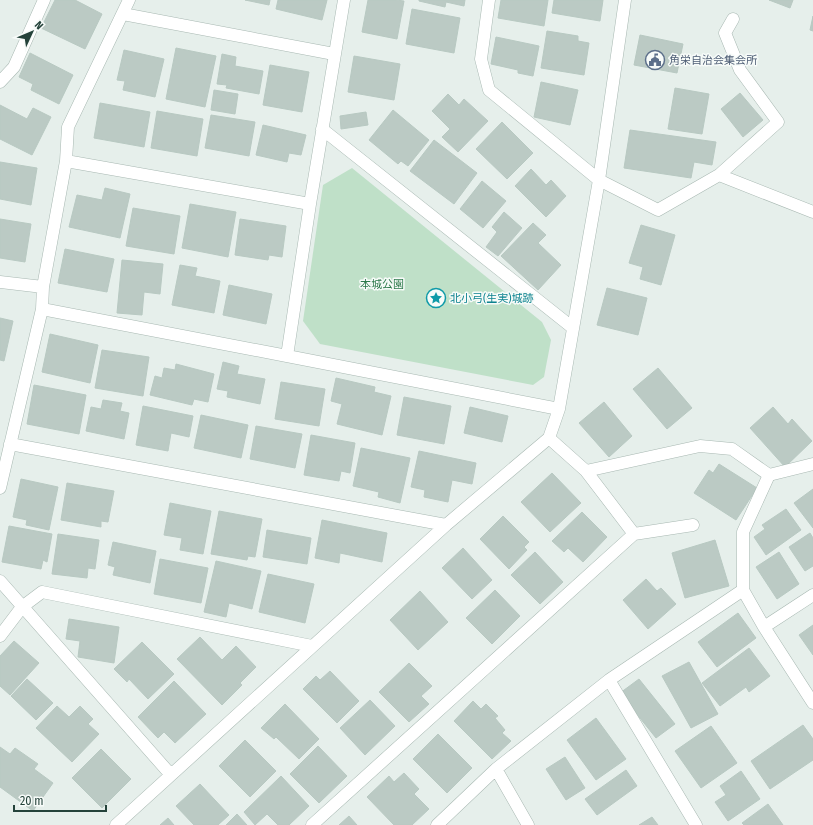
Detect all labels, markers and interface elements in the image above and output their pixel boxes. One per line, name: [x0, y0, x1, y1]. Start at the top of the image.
north arrow: [12, 12, 52, 52]
text: N: [32, 19, 46, 32]
public building icon: 角栄自治会集会所: [644, 49, 666, 71]
place label: 角栄自治会集会所: [669, 54, 758, 67]
park label: 本城公園: [360, 278, 404, 291]
place icon: 北小弓(生実)城跡: [425, 287, 447, 309]
place label: 北小弓(生実)城跡: [450, 292, 534, 305]
scale bar: [14, 787, 106, 813]
text: 20 m: [20, 794, 44, 808]

